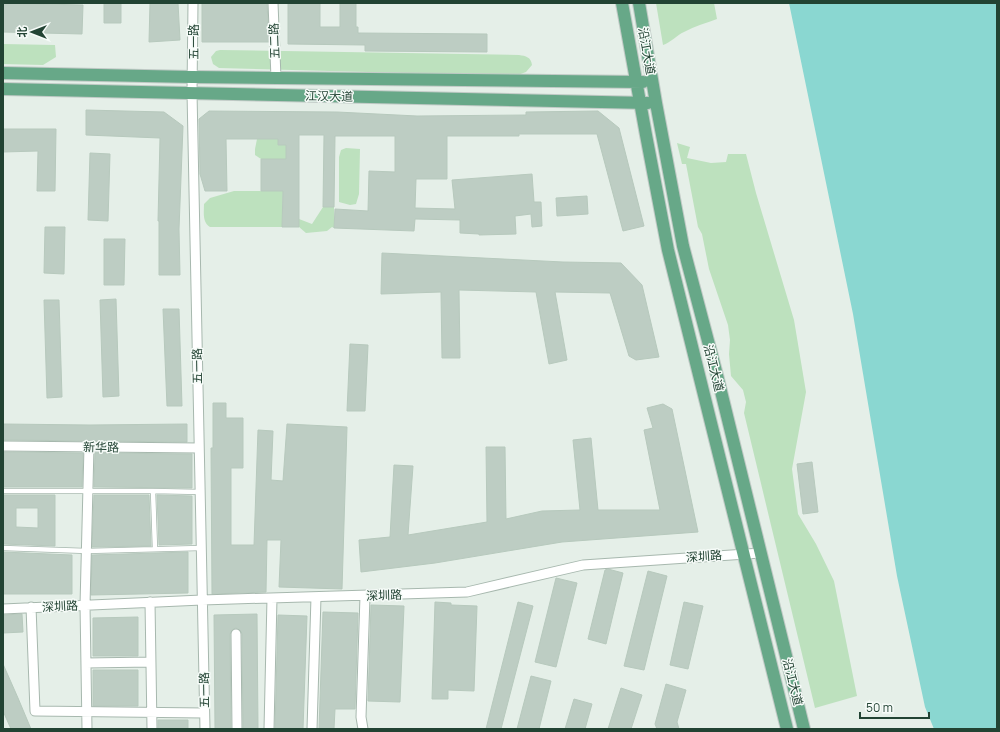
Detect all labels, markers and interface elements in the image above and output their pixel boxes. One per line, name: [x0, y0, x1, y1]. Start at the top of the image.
north arrow: [12, 12, 52, 52]
street label: 五二路: [265, 23, 283, 59]
street label: 五一路: [185, 24, 202, 60]
street label: 沿江大道: [634, 26, 660, 76]
text: 北: [14, 27, 29, 38]
street label: 江汉大道: [305, 87, 353, 105]
street label: 沿江大道: [700, 343, 728, 393]
street label: 五一路: [188, 348, 206, 384]
street label: 新华路: [83, 438, 119, 456]
street label: 深圳路: [685, 546, 723, 566]
street label: 深圳路: [366, 586, 402, 604]
street label: 深圳路: [42, 597, 78, 615]
street label: 沿江大道: [779, 657, 807, 707]
street label: 五一路: [195, 672, 213, 708]
scale bar: [860, 694, 929, 720]
text: 50 m: [866, 699, 893, 716]

